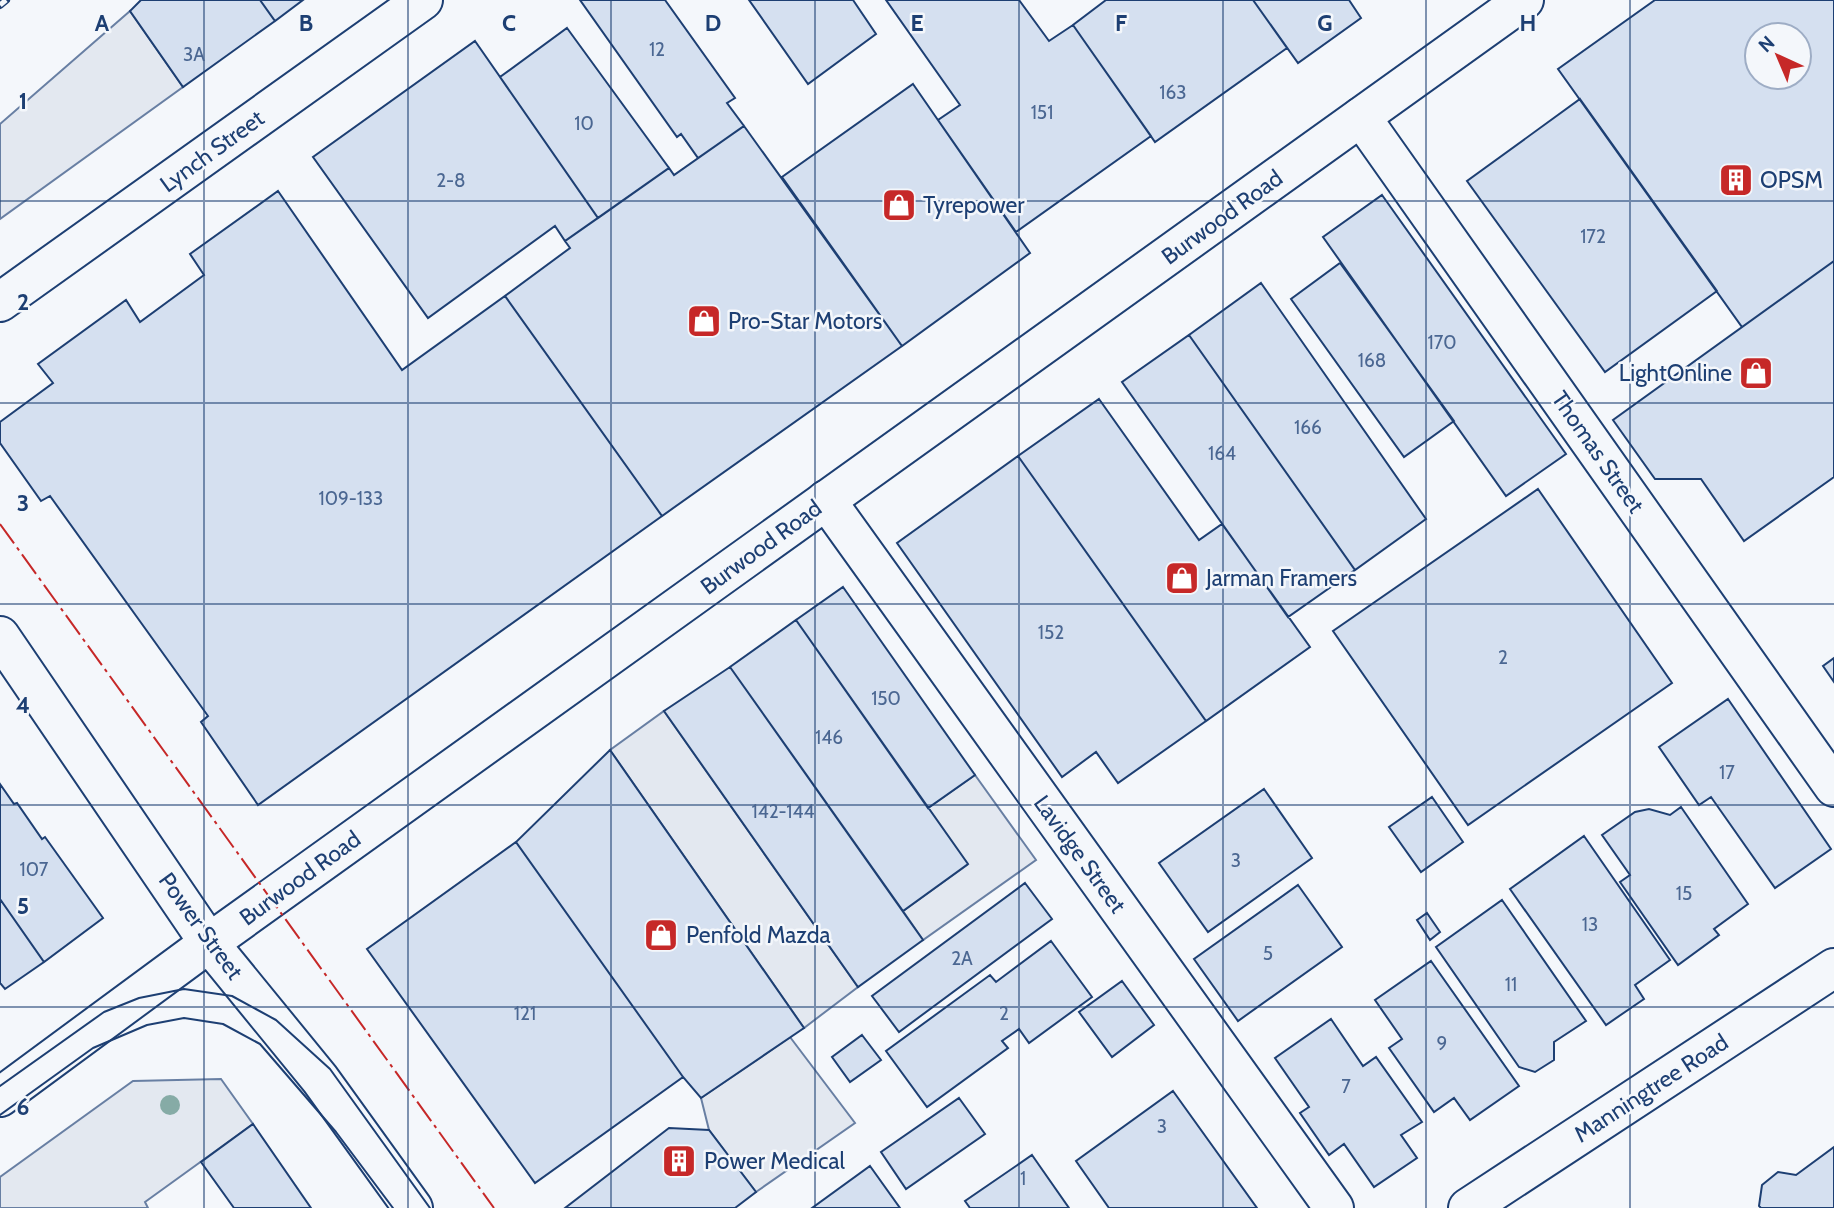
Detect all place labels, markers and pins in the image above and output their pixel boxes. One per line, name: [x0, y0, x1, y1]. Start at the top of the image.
building icon: OPSM: [1717, 161, 1755, 199]
place label: OPSM: [1760, 166, 1823, 194]
shop icon: Tyrepower: [880, 186, 918, 224]
place label: Tyrepower: [923, 191, 1025, 219]
shop icon: Pro-Star Motors: [685, 302, 723, 340]
place label: Pro-Star Motors: [728, 307, 882, 335]
shop icon: LightOnline: [1737, 354, 1775, 392]
place label: LightOnline: [1619, 359, 1732, 387]
shop icon: Jarman Framers: [1163, 559, 1201, 597]
place label: Jarman Framers: [1205, 564, 1357, 592]
shop icon: Penfold Mazda: [642, 916, 680, 954]
place label: Penfold Mazda: [686, 921, 831, 949]
building icon: Power Medical: [660, 1142, 698, 1180]
place label: Power Medical: [704, 1147, 845, 1175]

